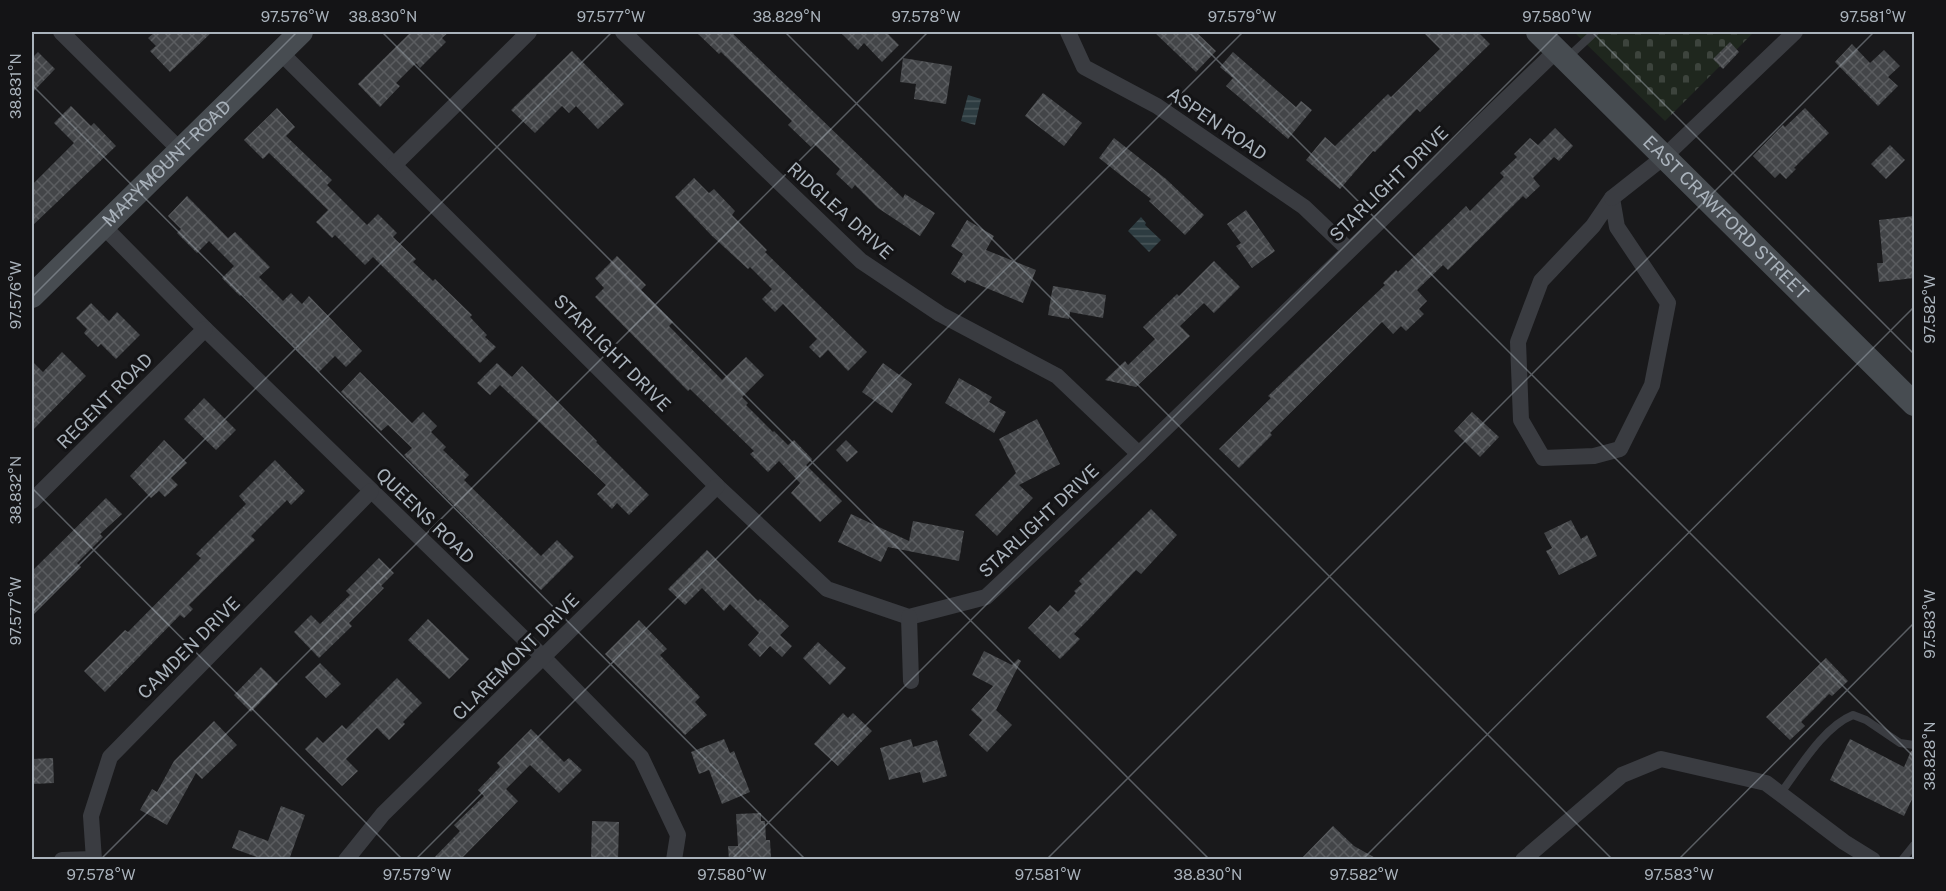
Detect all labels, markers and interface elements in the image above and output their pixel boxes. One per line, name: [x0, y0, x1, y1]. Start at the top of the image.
text: 97.576°W: [261, 8, 329, 25]
text: 38.830°N: [349, 8, 417, 25]
text: 97.577°W: [577, 8, 645, 25]
text: 38.829°N: [753, 8, 821, 25]
text: 97.578°W: [892, 8, 960, 25]
text: 97.579°W: [1208, 8, 1276, 25]
text: 97.580°W: [1522, 8, 1592, 25]
text: 97.581°W: [1840, 8, 1906, 25]
text: 38.831°N: [7, 53, 24, 119]
street label: ASPEN ROAD: [1164, 83, 1271, 164]
street label: MARYMOUNT ROAD: [98, 96, 235, 231]
street label: STARLIGHT DRIVE: [1325, 122, 1452, 246]
street label: EAST CRAWFORD STREET: [1639, 131, 1813, 304]
street label: RIDGLEA DRIVE: [783, 158, 897, 263]
text: 97.576°W: [7, 261, 24, 329]
text: 97.582°W: [1921, 274, 1938, 344]
street label: STARLIGHT DRIVE: [550, 290, 675, 415]
street label: REGENT ROAD: [53, 349, 157, 453]
text: 38.832°N: [7, 456, 24, 524]
street label: STARLIGHT DRIVE: [974, 460, 1103, 582]
street label: QUEENS ROAD: [372, 464, 479, 568]
text: 97.577°W: [7, 577, 24, 645]
street label: CLAREMONT DRIVE: [448, 589, 583, 724]
text: 97.583°W: [1921, 589, 1938, 659]
street label: CAMDEN DRIVE: [133, 592, 244, 703]
text: 38.828°N: [1921, 721, 1938, 791]
text: 97.578°W: [67, 866, 135, 883]
text: 97.579°W: [383, 866, 451, 883]
text: 97.580°W: [697, 866, 767, 883]
text: 97.581°W: [1015, 866, 1081, 883]
text: 38.830°N: [1174, 866, 1242, 883]
text: 97.582°W: [1329, 866, 1399, 883]
text: 97.583°W: [1644, 866, 1714, 883]

